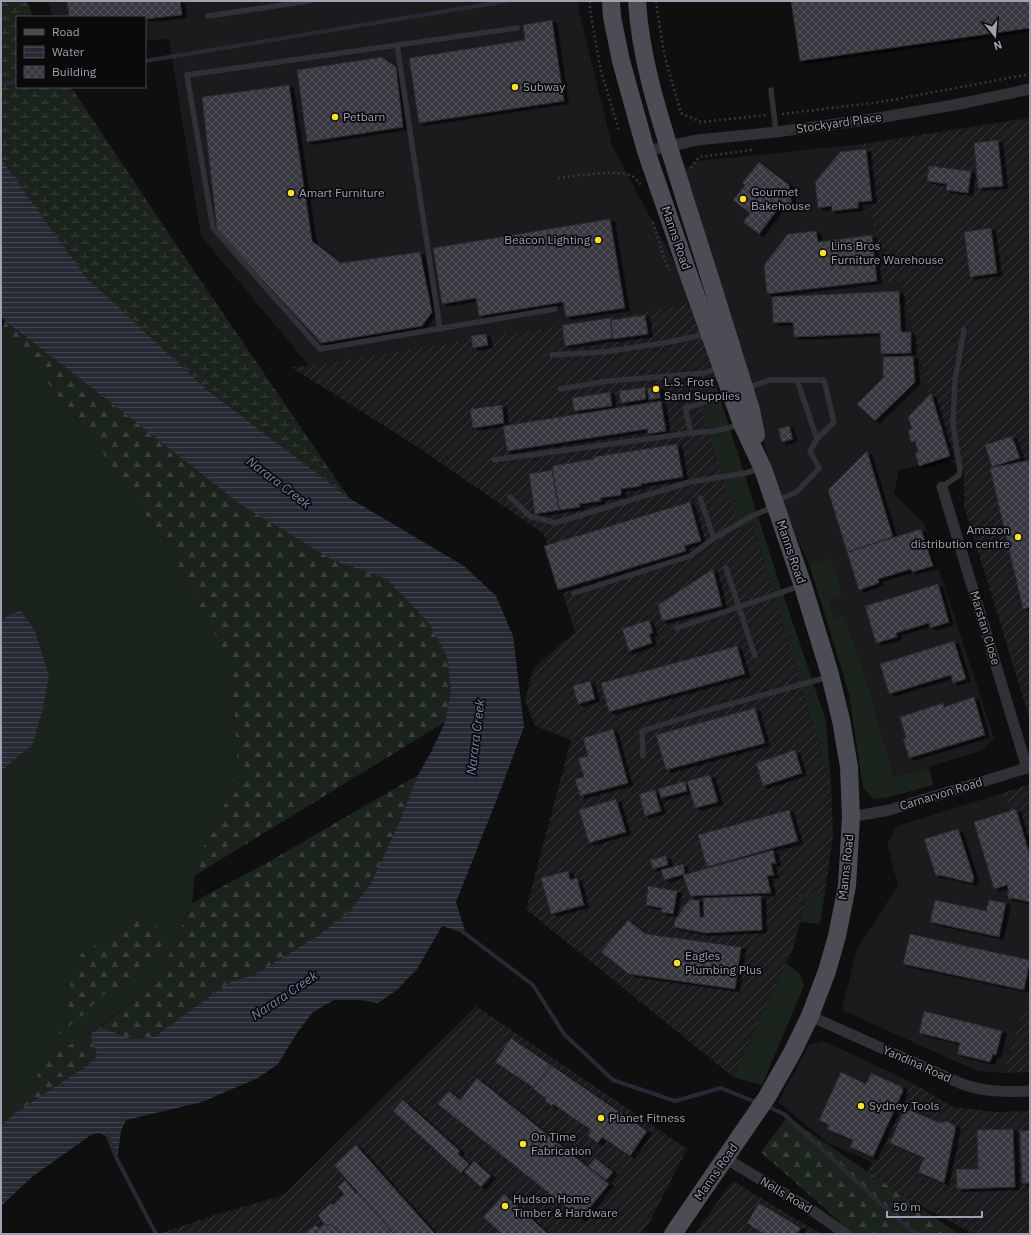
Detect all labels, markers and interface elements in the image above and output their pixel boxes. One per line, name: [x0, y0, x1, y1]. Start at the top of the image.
legend: [16, 16, 146, 88]
north arrow: [975, 16, 1015, 56]
text: Road: [52, 24, 80, 39]
text: N: [992, 38, 1004, 53]
text: Water: [52, 44, 85, 59]
text: Building: [52, 64, 97, 79]
place label: Subway: [523, 79, 565, 94]
marker: Subway: [510, 82, 520, 92]
place label: Petbarn: [343, 109, 385, 124]
street label: Stockyard Place: [795, 109, 883, 136]
marker: Petbarn: [330, 112, 340, 122]
place label: Gourmet Bakehouse: [751, 184, 811, 213]
place label: Amart Furniture: [299, 185, 385, 200]
marker: Amart Furniture: [286, 188, 296, 198]
marker: Gourmet Bakehouse: [738, 194, 748, 204]
street label: Manns Road: [659, 204, 694, 272]
place label: Beacon Lighting: [504, 232, 591, 247]
marker: Beacon Lighting: [593, 235, 603, 245]
place label: Lins Bros Furniture Warehouse: [831, 238, 944, 267]
marker: Lins Bros Furniture Warehouse: [818, 248, 828, 258]
place label: L.S. Frost Sand Supplies: [664, 374, 741, 403]
marker: L.S. Frost Sand Supplies: [651, 384, 661, 394]
water label: Narara Creek: [243, 453, 315, 512]
street label: Manns Road: [774, 518, 809, 586]
place label: Amazon distribution centre: [911, 522, 1010, 551]
marker: Amazon distribution centre: [1013, 532, 1023, 542]
street label: Marstan Close: [967, 589, 1004, 667]
water label: Narara Creek: [462, 698, 489, 776]
street label: Carnarvon Road: [898, 774, 984, 813]
street label: Manns Road: [835, 833, 856, 901]
place label: Eagles Plumbing Plus: [685, 948, 762, 977]
marker: Eagles Plumbing Plus: [672, 958, 682, 968]
water label: Narara Creek: [248, 967, 321, 1024]
street label: Yandina Road: [881, 1042, 954, 1085]
place label: Sydney Tools: [869, 1098, 940, 1113]
marker: Sydney Tools: [856, 1101, 866, 1111]
place label: Planet Fitness: [609, 1110, 685, 1125]
marker: Planet Fitness: [596, 1113, 606, 1123]
place label: On Time Fabrication: [531, 1129, 591, 1158]
marker: On Time Fabrication: [518, 1139, 528, 1149]
street label: Manns Road: [691, 1140, 741, 1203]
street label: Nells Road: [758, 1173, 815, 1216]
place label: Hudson Home Timber & Hardware: [513, 1191, 618, 1220]
scale bar: [887, 1193, 982, 1219]
text: 50 m: [893, 1199, 921, 1214]
marker: Hudson Home Timber & Hardware: [500, 1201, 510, 1211]

